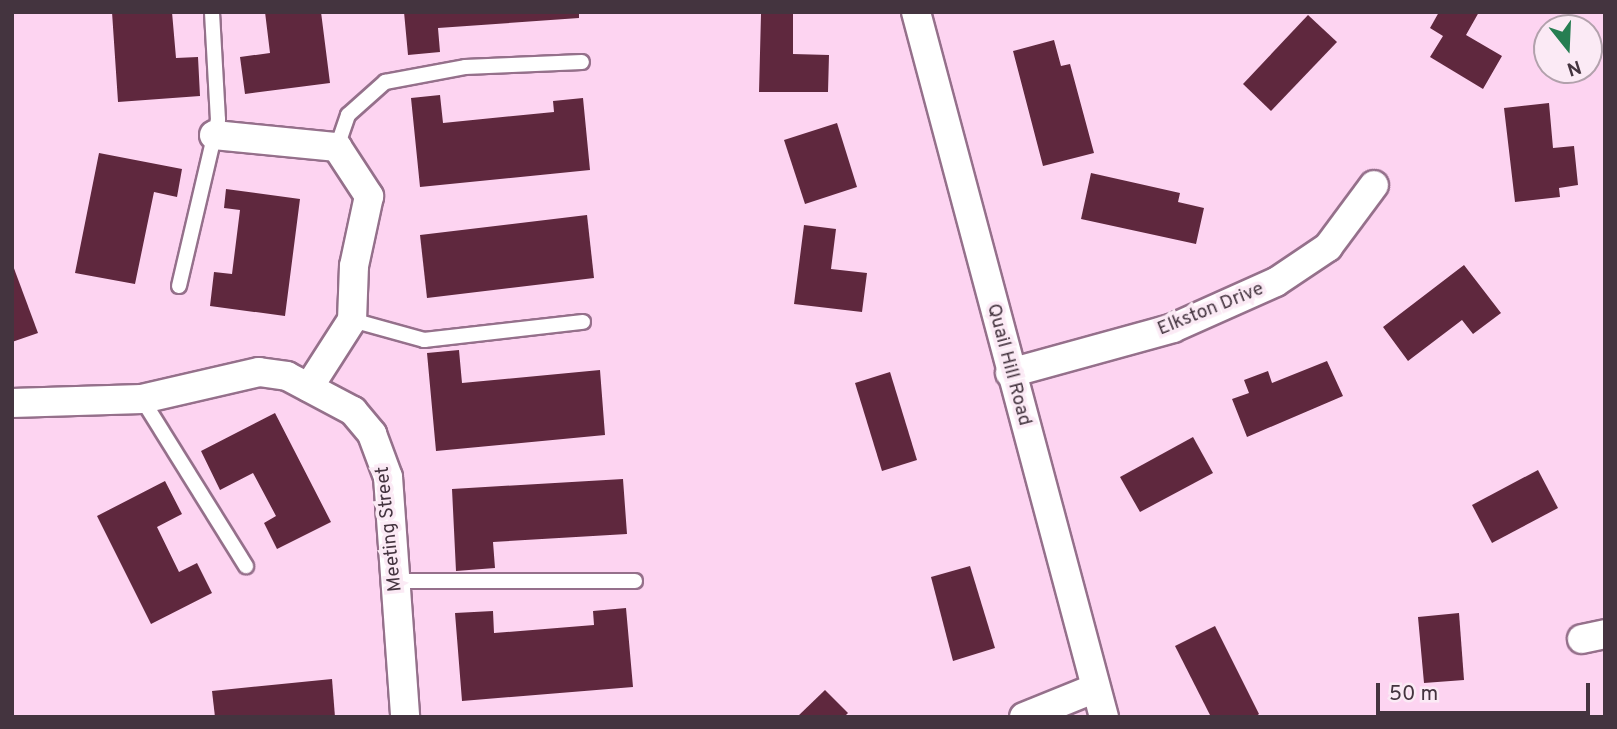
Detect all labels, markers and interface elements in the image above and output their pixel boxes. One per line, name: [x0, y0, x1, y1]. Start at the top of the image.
north arrow: [1533, 14, 1603, 84]
text: N: [1564, 54, 1584, 81]
street label: Elkston Drive: [1155, 278, 1267, 342]
street label: Quail Hill Road: [981, 301, 1035, 429]
street label: Meeting Street: [372, 465, 408, 593]
scale bar: [1379, 670, 1592, 714]
text: 50 m: [1389, 681, 1438, 708]

